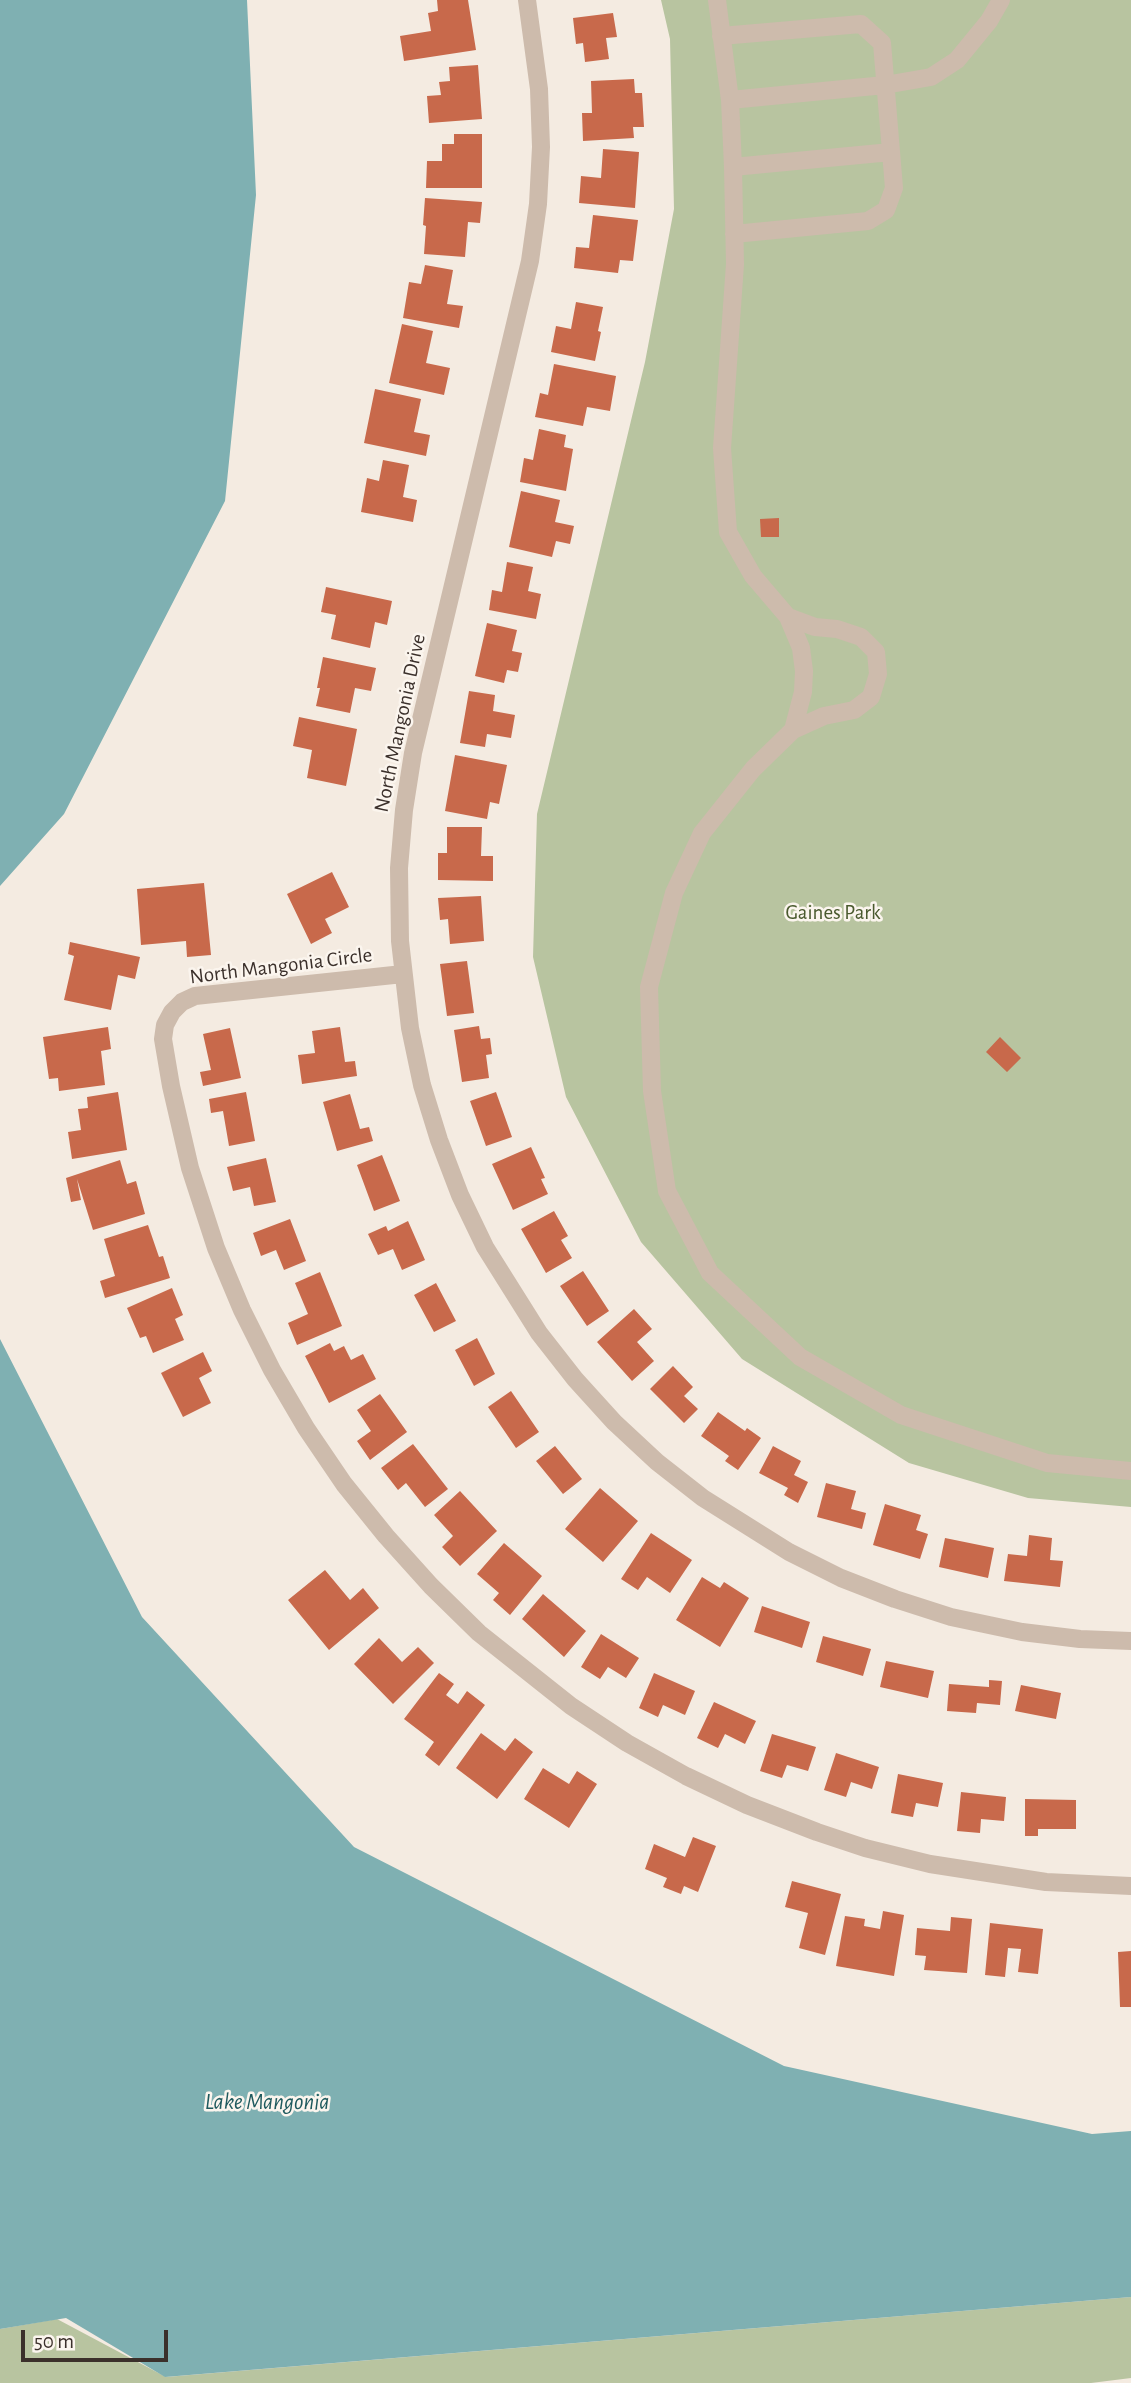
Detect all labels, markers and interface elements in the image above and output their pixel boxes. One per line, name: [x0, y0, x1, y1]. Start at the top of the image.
street label: North Mangonia Drive: [369, 632, 431, 814]
park label: Gaines Park: [785, 900, 881, 926]
street label: North Mangonia Circle: [188, 942, 374, 990]
water label: Lake Mangonia: [205, 2088, 329, 2116]
scale bar: [24, 2316, 172, 2360]
text: 50 m: [34, 2331, 74, 2352]

